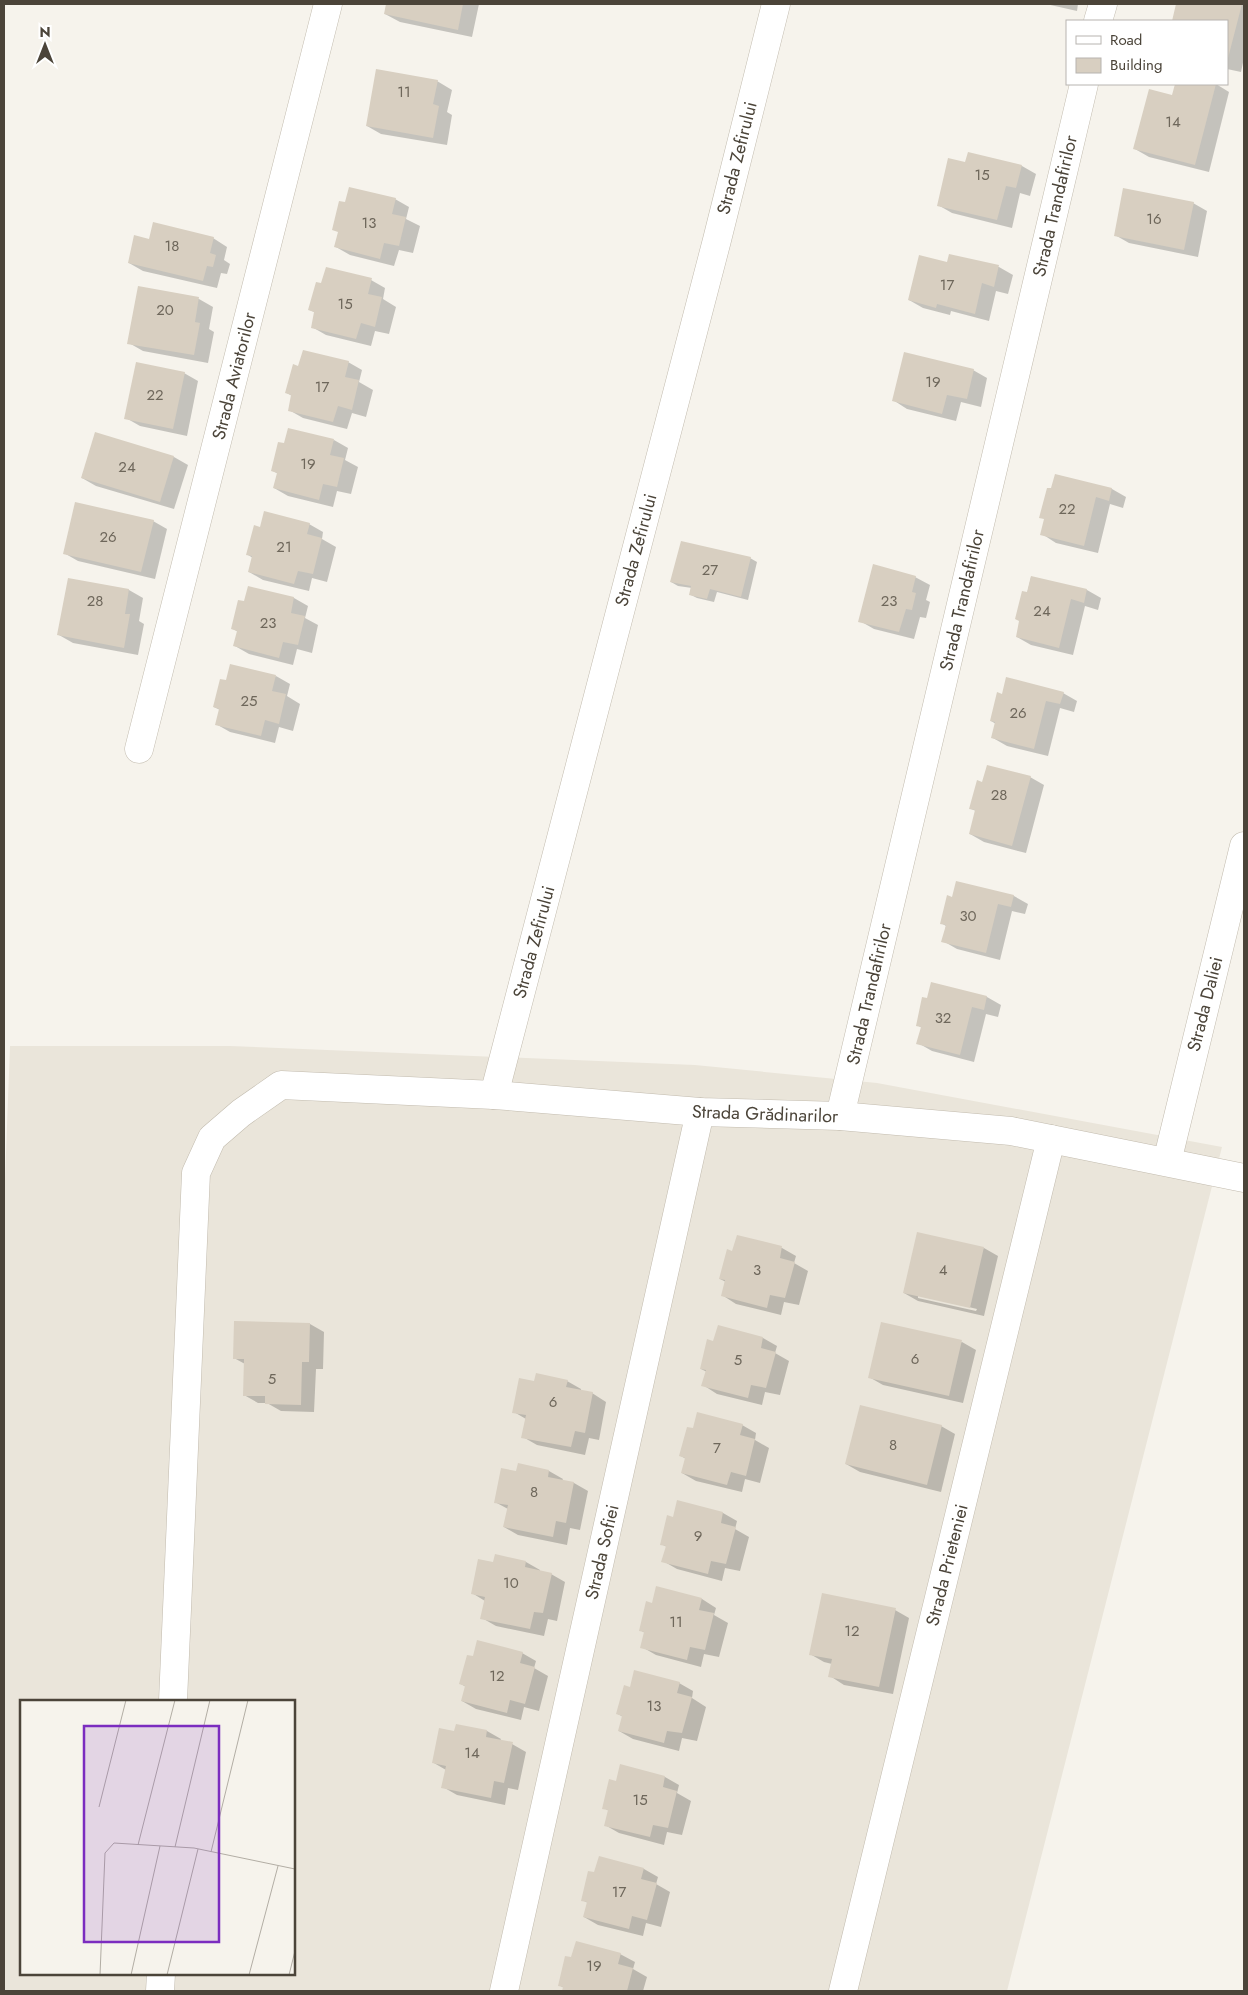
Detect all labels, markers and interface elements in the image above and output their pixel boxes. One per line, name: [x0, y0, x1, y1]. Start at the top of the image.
north arrow: [20, 20, 70, 70]
legend: [1066, 20, 1228, 85]
text: N: [39, 22, 51, 42]
text: Road: [1110, 29, 1142, 51]
text: Building: [1110, 54, 1162, 76]
house number: 11: [397, 81, 411, 103]
street label: Strada Zefirului: [710, 99, 764, 217]
house number: 14: [1165, 111, 1181, 133]
street label: Strada Trandafirilor: [1026, 132, 1084, 279]
house number: 15: [974, 164, 990, 186]
house number: 16: [1146, 208, 1162, 230]
house number: 13: [362, 212, 376, 234]
house number: 18: [165, 235, 179, 257]
house number: 17: [940, 274, 954, 296]
house number: 15: [337, 293, 353, 315]
house number: 20: [156, 299, 174, 321]
street label: Strada Aviatorilor: [206, 309, 263, 443]
house number: 19: [925, 371, 941, 393]
house number: 17: [315, 376, 329, 398]
house number: 22: [146, 384, 164, 406]
house number: 19: [300, 453, 316, 475]
house number: 24: [118, 456, 136, 478]
street label: Strada Zefirului: [608, 491, 664, 609]
house number: 22: [1058, 498, 1076, 520]
house number: 26: [99, 526, 117, 548]
street label: Strada Trandafirilor: [933, 526, 991, 673]
house number: 21: [276, 536, 292, 558]
house number: 27: [702, 559, 718, 581]
house number: 28: [87, 590, 103, 612]
house number: 23: [881, 590, 897, 612]
house number: 24: [1033, 600, 1051, 622]
house number: 23: [260, 612, 276, 634]
house number: 25: [241, 690, 258, 712]
house number: 26: [1009, 702, 1027, 724]
house number: 28: [991, 784, 1007, 806]
street label: Strada Zefirului: [506, 883, 562, 1001]
house number: 30: [959, 905, 977, 927]
street label: Strada Trandafirilor: [840, 920, 898, 1067]
street label: Strada Daliei: [1181, 954, 1229, 1054]
house number: 32: [935, 1007, 951, 1029]
street label: Strada Grădinarilor: [691, 1098, 839, 1130]
house number: 3: [753, 1259, 761, 1281]
house number: 4: [939, 1259, 948, 1281]
house number: 6: [911, 1348, 919, 1370]
house number: 5: [734, 1349, 742, 1371]
house number: 5: [268, 1368, 276, 1390]
house number: 6: [549, 1391, 557, 1413]
house number: 8: [889, 1434, 897, 1456]
house number: 7: [713, 1437, 721, 1459]
house number: 8: [530, 1481, 538, 1503]
street label: Strada Prieteniei: [919, 1501, 975, 1629]
street label: Strada Sofiei: [578, 1502, 626, 1602]
house number: 9: [694, 1525, 702, 1547]
house number: 10: [503, 1572, 519, 1594]
house number: 11: [669, 1611, 683, 1633]
house number: 12: [844, 1620, 860, 1642]
house number: 12: [489, 1665, 505, 1687]
house number: 13: [647, 1695, 661, 1717]
inset map: [20, 1700, 295, 1975]
house number: 14: [464, 1742, 480, 1764]
house number: 15: [632, 1789, 648, 1811]
house number: 17: [612, 1881, 626, 1903]
house number: 19: [586, 1955, 602, 1977]

